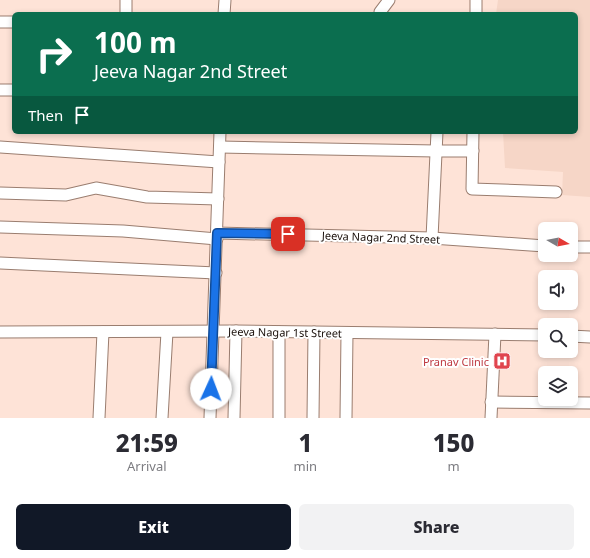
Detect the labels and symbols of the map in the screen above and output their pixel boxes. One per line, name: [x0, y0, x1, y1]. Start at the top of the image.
pin: [271, 217, 305, 251]
north arrow: [538, 222, 578, 262]
street label: Jeeva Nagar 2nd Street: [321, 227, 440, 247]
street label: Jeeva Nagar 1st Street: [227, 323, 342, 340]
hospital icon: Pranav Clinic: [492, 351, 512, 371]
place label: Pranav Clinic: [423, 354, 489, 369]
position arrow: [190, 368, 232, 410]

